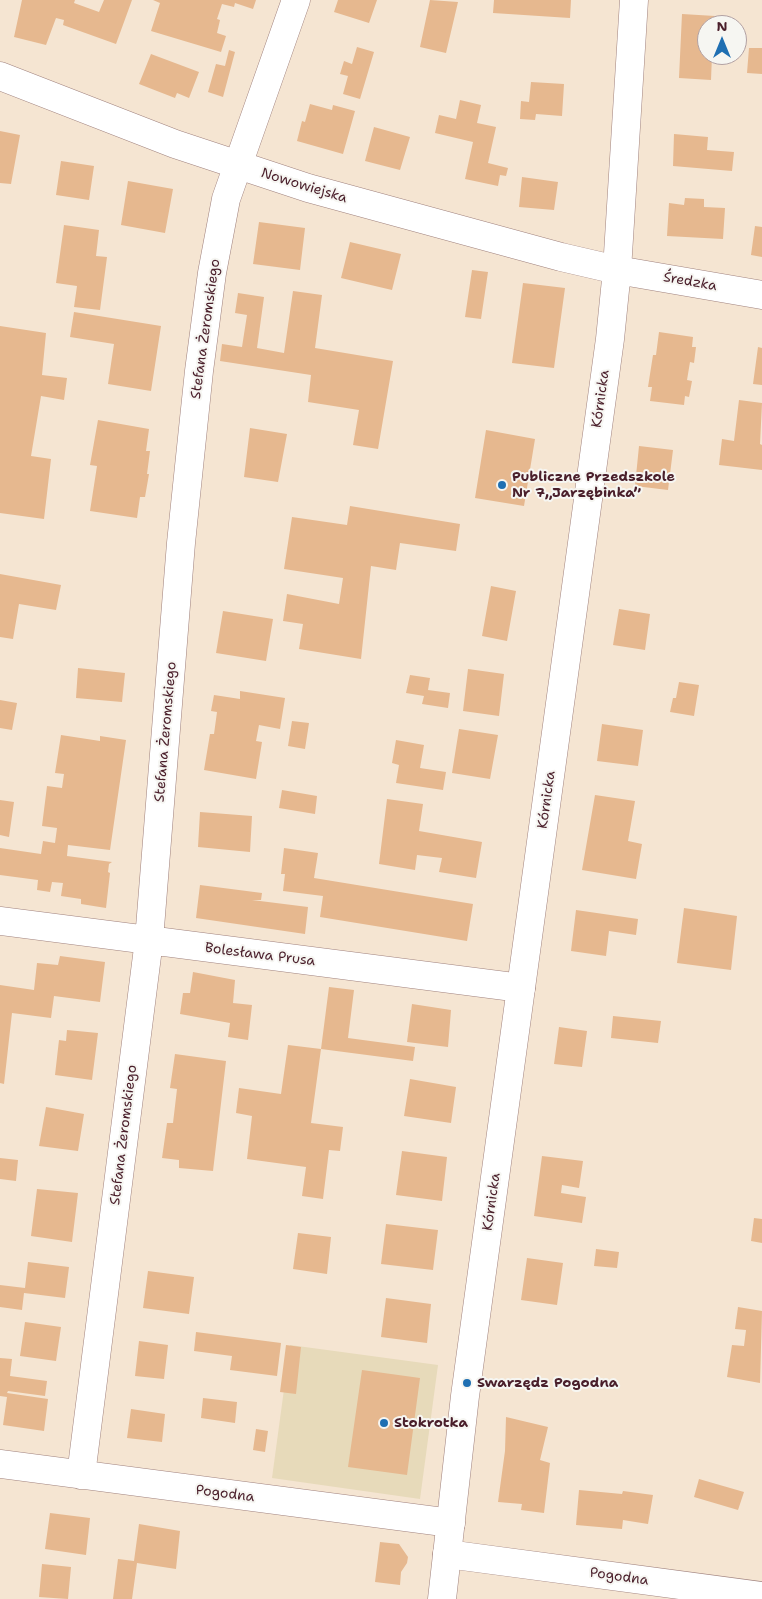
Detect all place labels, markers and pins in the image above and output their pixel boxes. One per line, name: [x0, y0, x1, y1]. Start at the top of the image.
place label: Publiczne Przedszkole Nr 7„Jarzębinka”: [512, 469, 675, 502]
marker: Publiczne Przedszkole Nr 7„Jarzębinka”: [496, 479, 508, 491]
place label: Swarzędz Pogodna: [477, 1375, 618, 1391]
marker: Swarzędz Pogodna: [461, 1377, 473, 1389]
place label: Stokrotka: [394, 1415, 468, 1431]
marker: Stokrotka: [378, 1417, 390, 1429]

